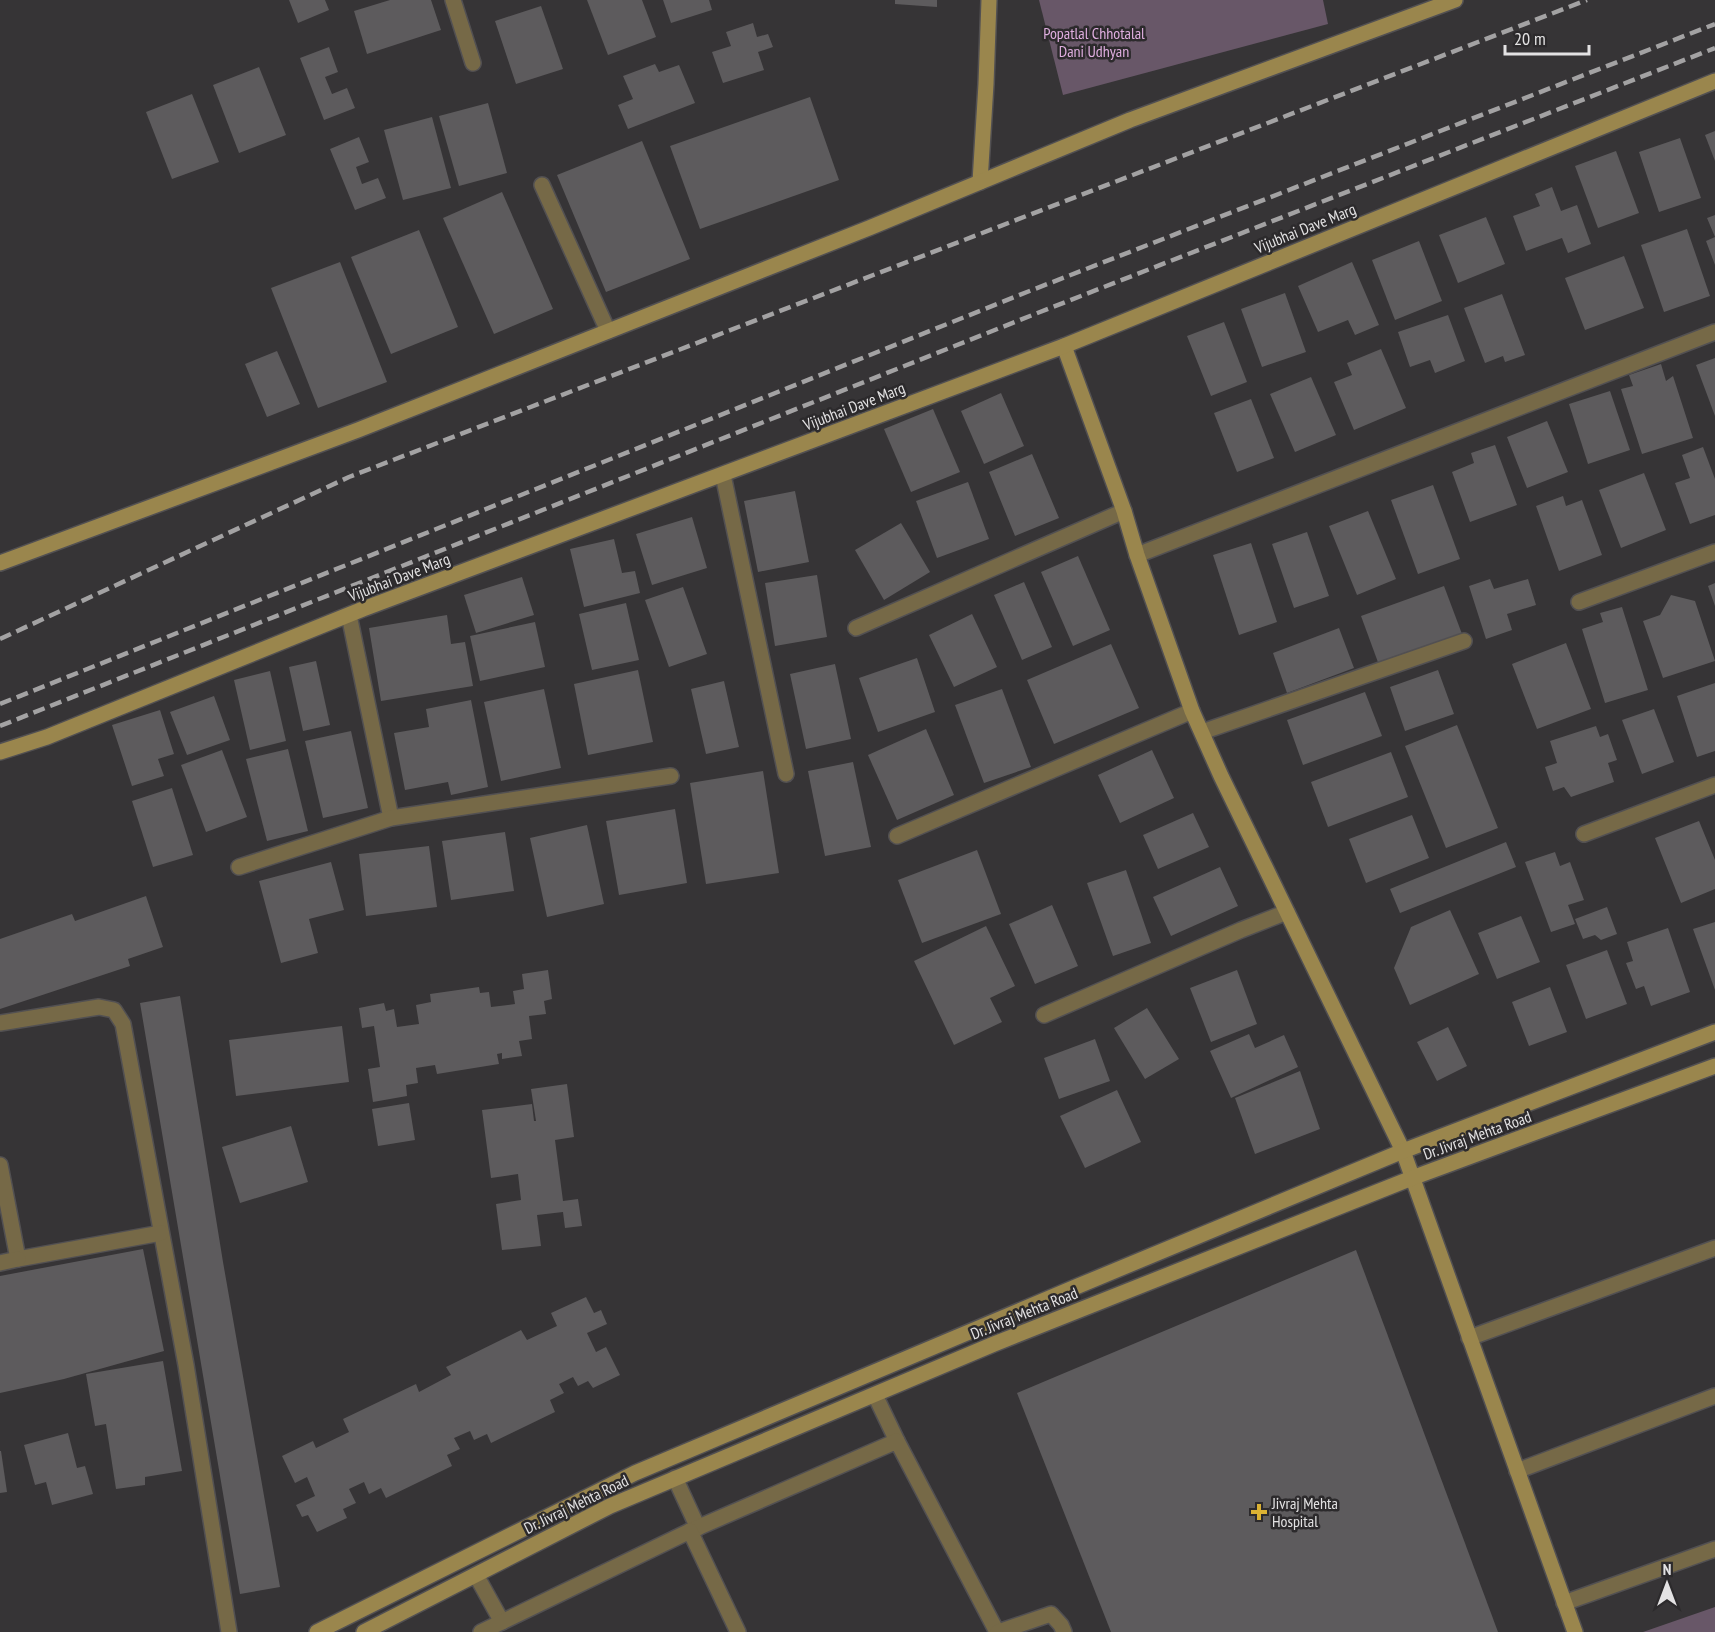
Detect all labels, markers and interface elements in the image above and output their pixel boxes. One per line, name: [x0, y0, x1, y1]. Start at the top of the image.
scale bar: [1505, 18, 1589, 56]
park label: Popatlal Chhotalal Dani Udhyan: [1043, 23, 1145, 61]
text: 20 m: [1514, 27, 1546, 50]
street label: Vijubhai Dave Marg: [1251, 199, 1359, 258]
street label: Vijubhai Dave Marg: [799, 377, 908, 435]
street label: Vijubhai Dave Marg: [344, 548, 453, 606]
street label: Dr. Jivraj Mehta Road: [1420, 1106, 1534, 1164]
street label: Dr. Jivraj Mehta Road: [968, 1282, 1080, 1344]
street label: Dr. Jivraj Mehta Road: [521, 1470, 632, 1538]
place label: Jivraj Mehta Hospital: [1271, 1493, 1338, 1531]
marker: Jivraj Mehta Hospital: [1250, 1503, 1268, 1521]
north arrow: [1637, 1554, 1697, 1614]
text: N: [1663, 1559, 1671, 1579]

